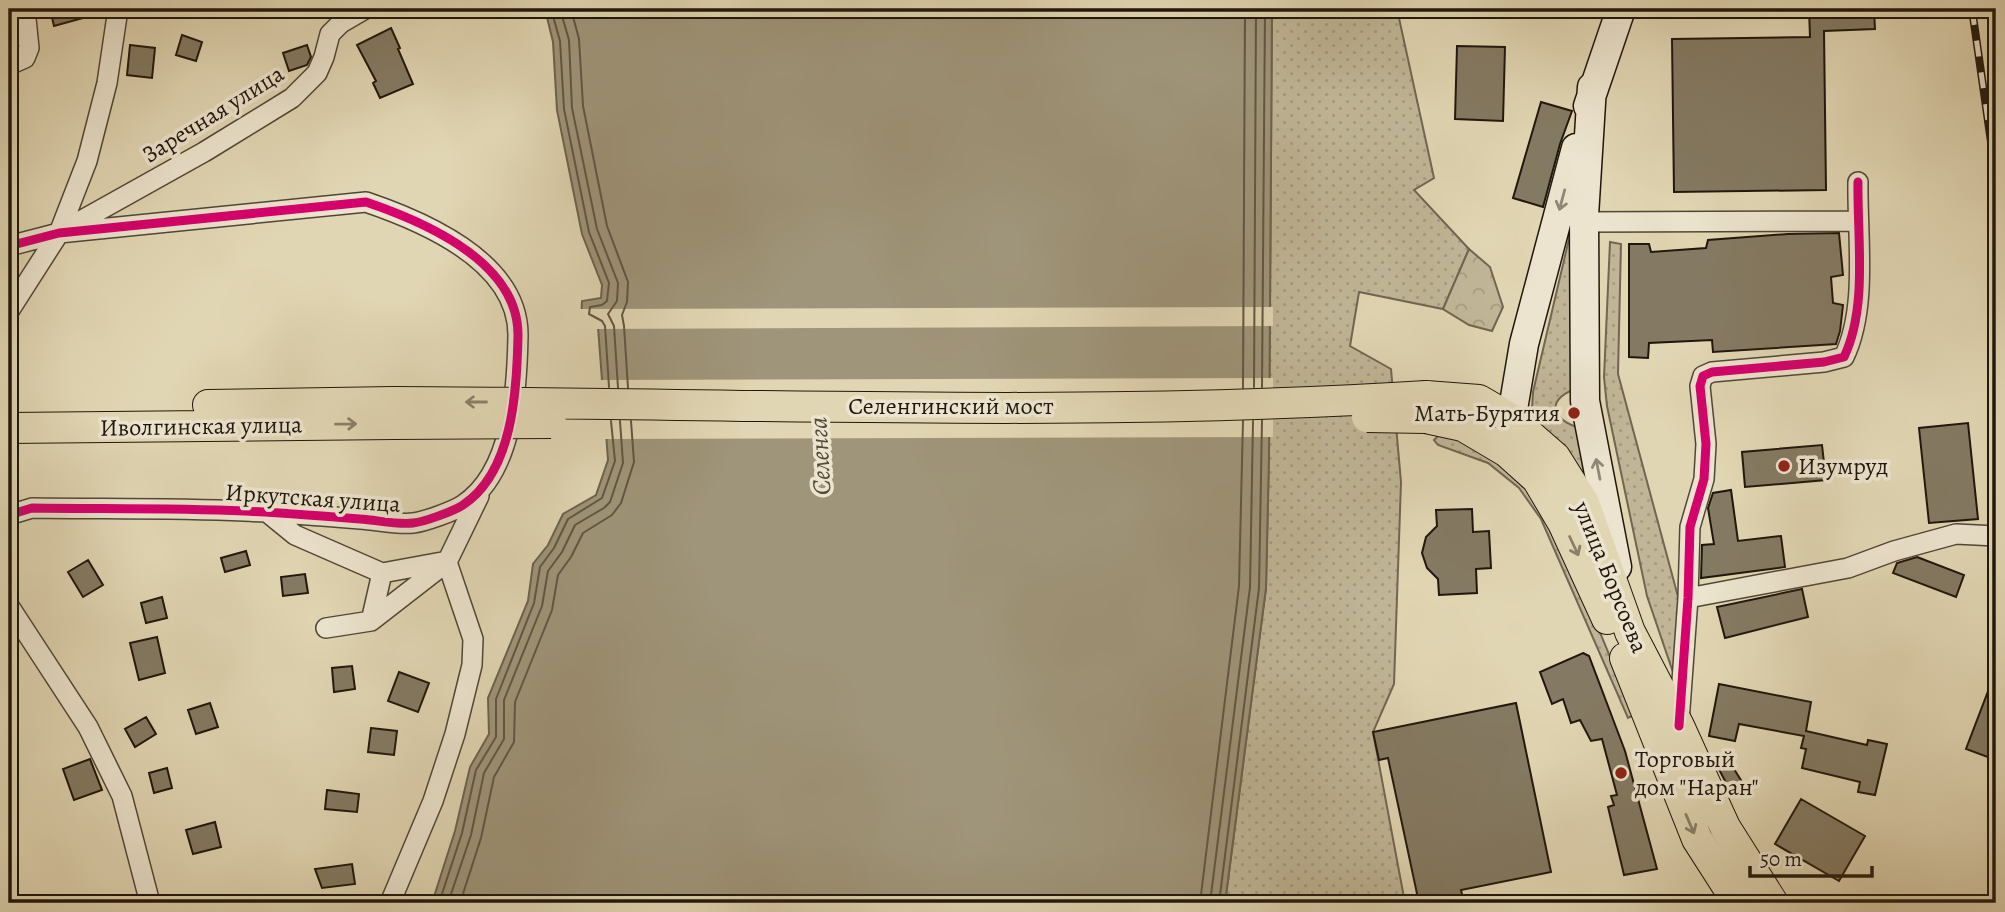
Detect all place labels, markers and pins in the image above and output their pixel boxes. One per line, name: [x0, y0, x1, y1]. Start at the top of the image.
place label: Мать-Бурятия: [1414, 397, 1560, 429]
marker: Мать-Бурятия: [1566, 405, 1582, 421]
place label: Изумруд: [1798, 450, 1888, 482]
marker: Изумруд: [1776, 458, 1792, 474]
place label: Торговый дом "Наран": [1634, 743, 1759, 803]
marker: Торговый дом "Наран": [1613, 765, 1629, 781]

